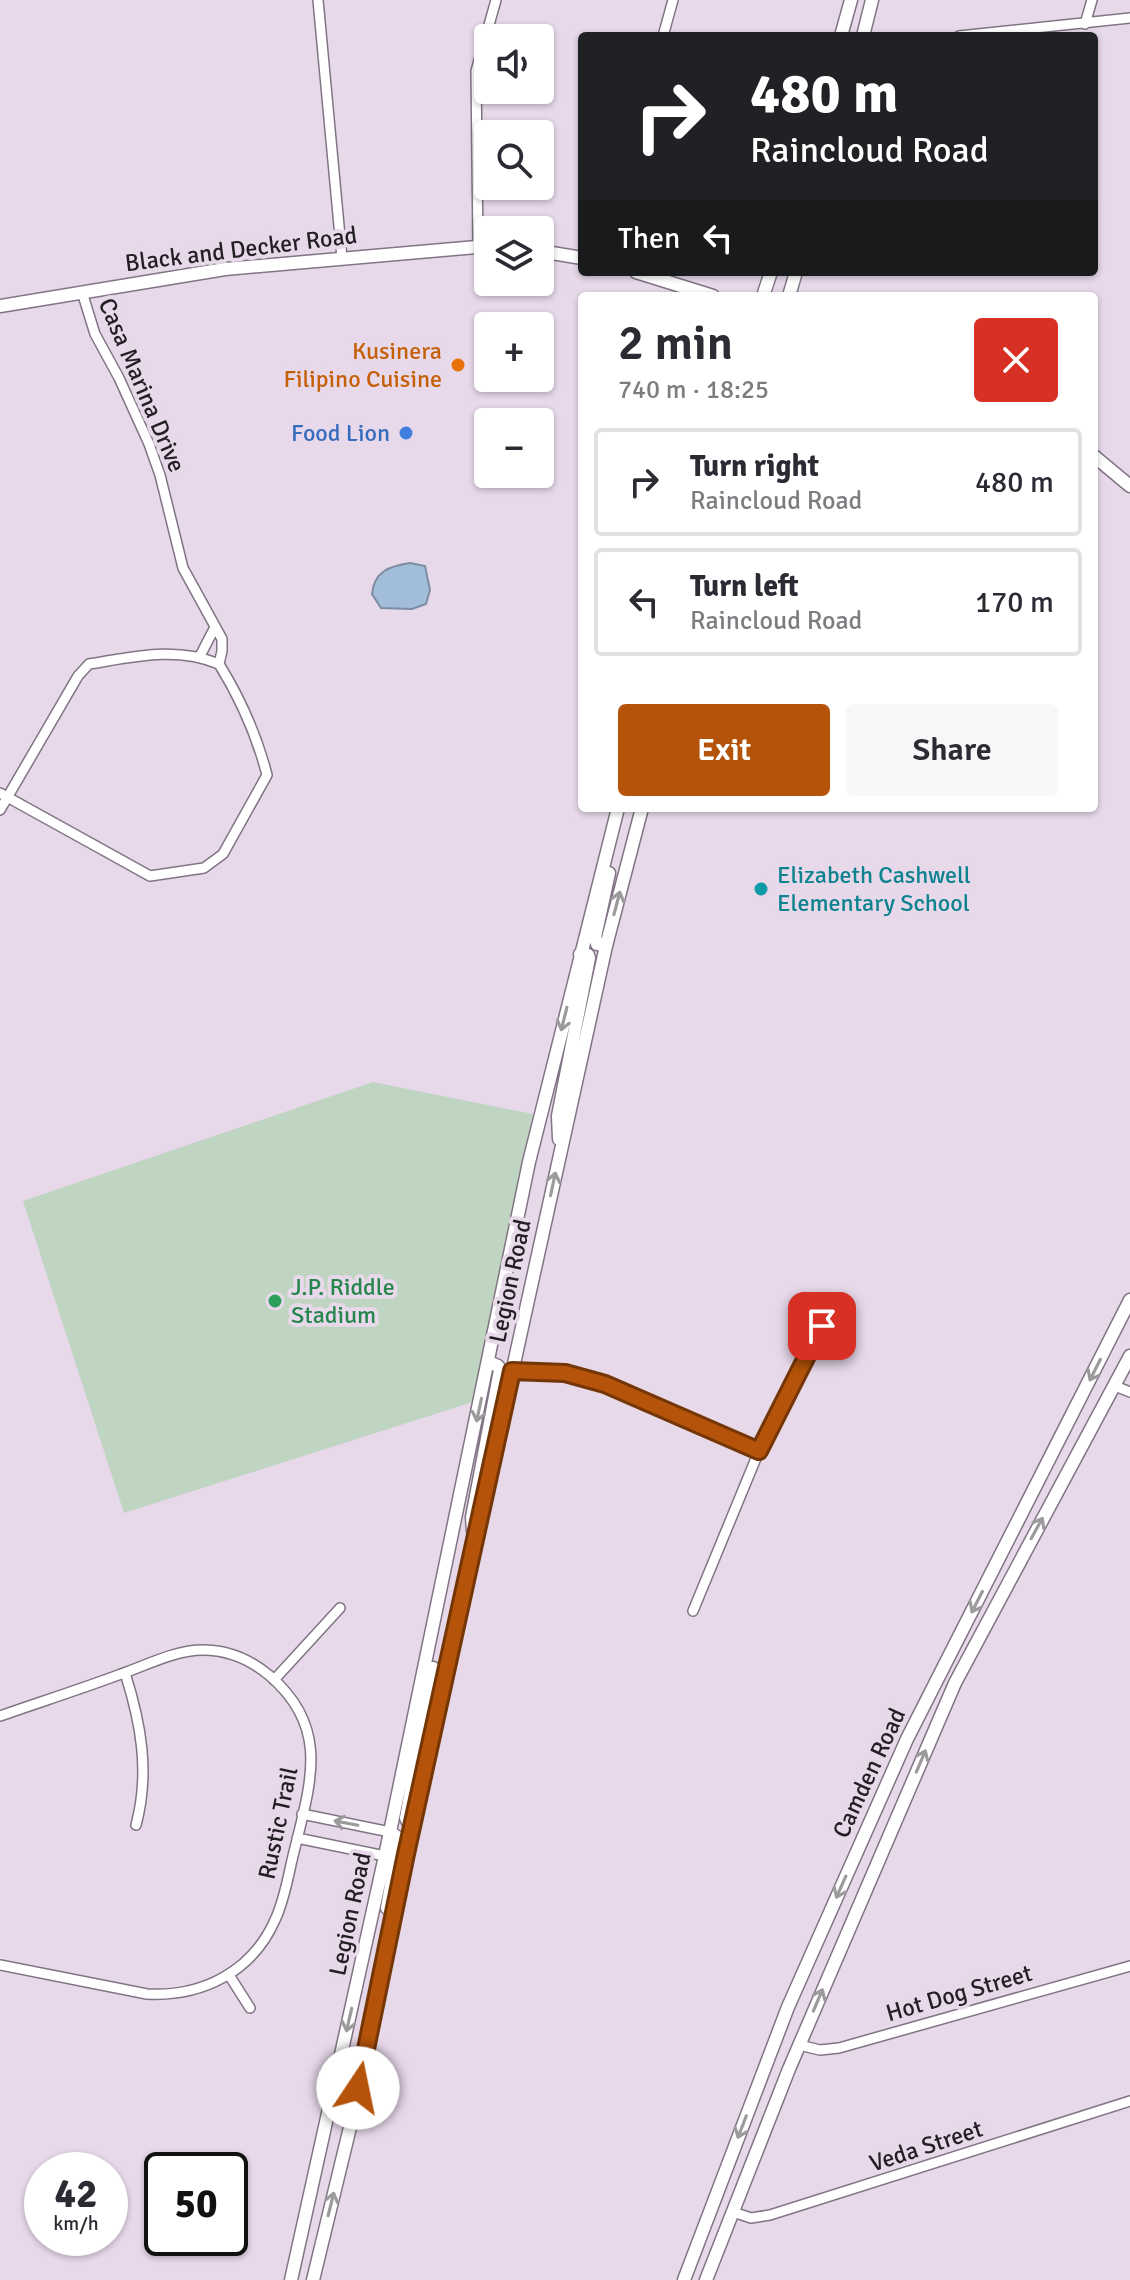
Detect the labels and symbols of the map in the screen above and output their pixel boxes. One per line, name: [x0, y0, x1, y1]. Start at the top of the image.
street label: Black and Decker Road: [123, 220, 359, 278]
street label: Casa Marina Drive: [92, 294, 192, 476]
place label: Kusinera Filipino Cuisine: [283, 336, 442, 394]
marker: Kusinera Filipino Cuisine: [449, 356, 467, 374]
place label: Food Lion: [291, 418, 390, 448]
marker: Food Lion: [397, 424, 415, 442]
place label: Elizabeth Cashwell Elementary School: [777, 860, 971, 918]
marker: Elizabeth Cashwell Elementary School: [752, 880, 770, 898]
one-way arrow: [610, 891, 625, 917]
one-way arrow: [556, 1006, 571, 1031]
one-way arrow: [546, 1172, 561, 1198]
street label: Legion Road: [482, 1217, 538, 1345]
place label: J.P. Riddle Stadium: [291, 1272, 395, 1330]
marker: J.P. Riddle Stadium: [266, 1292, 284, 1310]
pin: [788, 1292, 856, 1360]
one-way arrow: [1086, 1357, 1102, 1381]
one-way arrow: [471, 1397, 486, 1422]
one-way arrow: [1029, 1517, 1045, 1540]
one-way arrow: [969, 1589, 984, 1613]
street label: Camden Road: [826, 1703, 912, 1843]
one-way arrow: [915, 1749, 930, 1774]
street label: Rustic Trail: [251, 1764, 305, 1882]
one-way arrow: [334, 1815, 360, 1830]
street label: Legion Road: [322, 1850, 378, 1978]
one-way arrow: [833, 1875, 848, 1899]
street label: Hot Dog Street: [882, 1958, 1036, 2028]
one-way arrow: [812, 1988, 827, 2013]
one-way arrow: [341, 2007, 356, 2032]
position arrow: [316, 2046, 400, 2130]
one-way arrow: [734, 2114, 748, 2139]
street label: Veda Street: [866, 2114, 986, 2178]
speed limit sign: 50: [144, 2152, 248, 2256]
one-way arrow: [324, 2192, 339, 2218]

